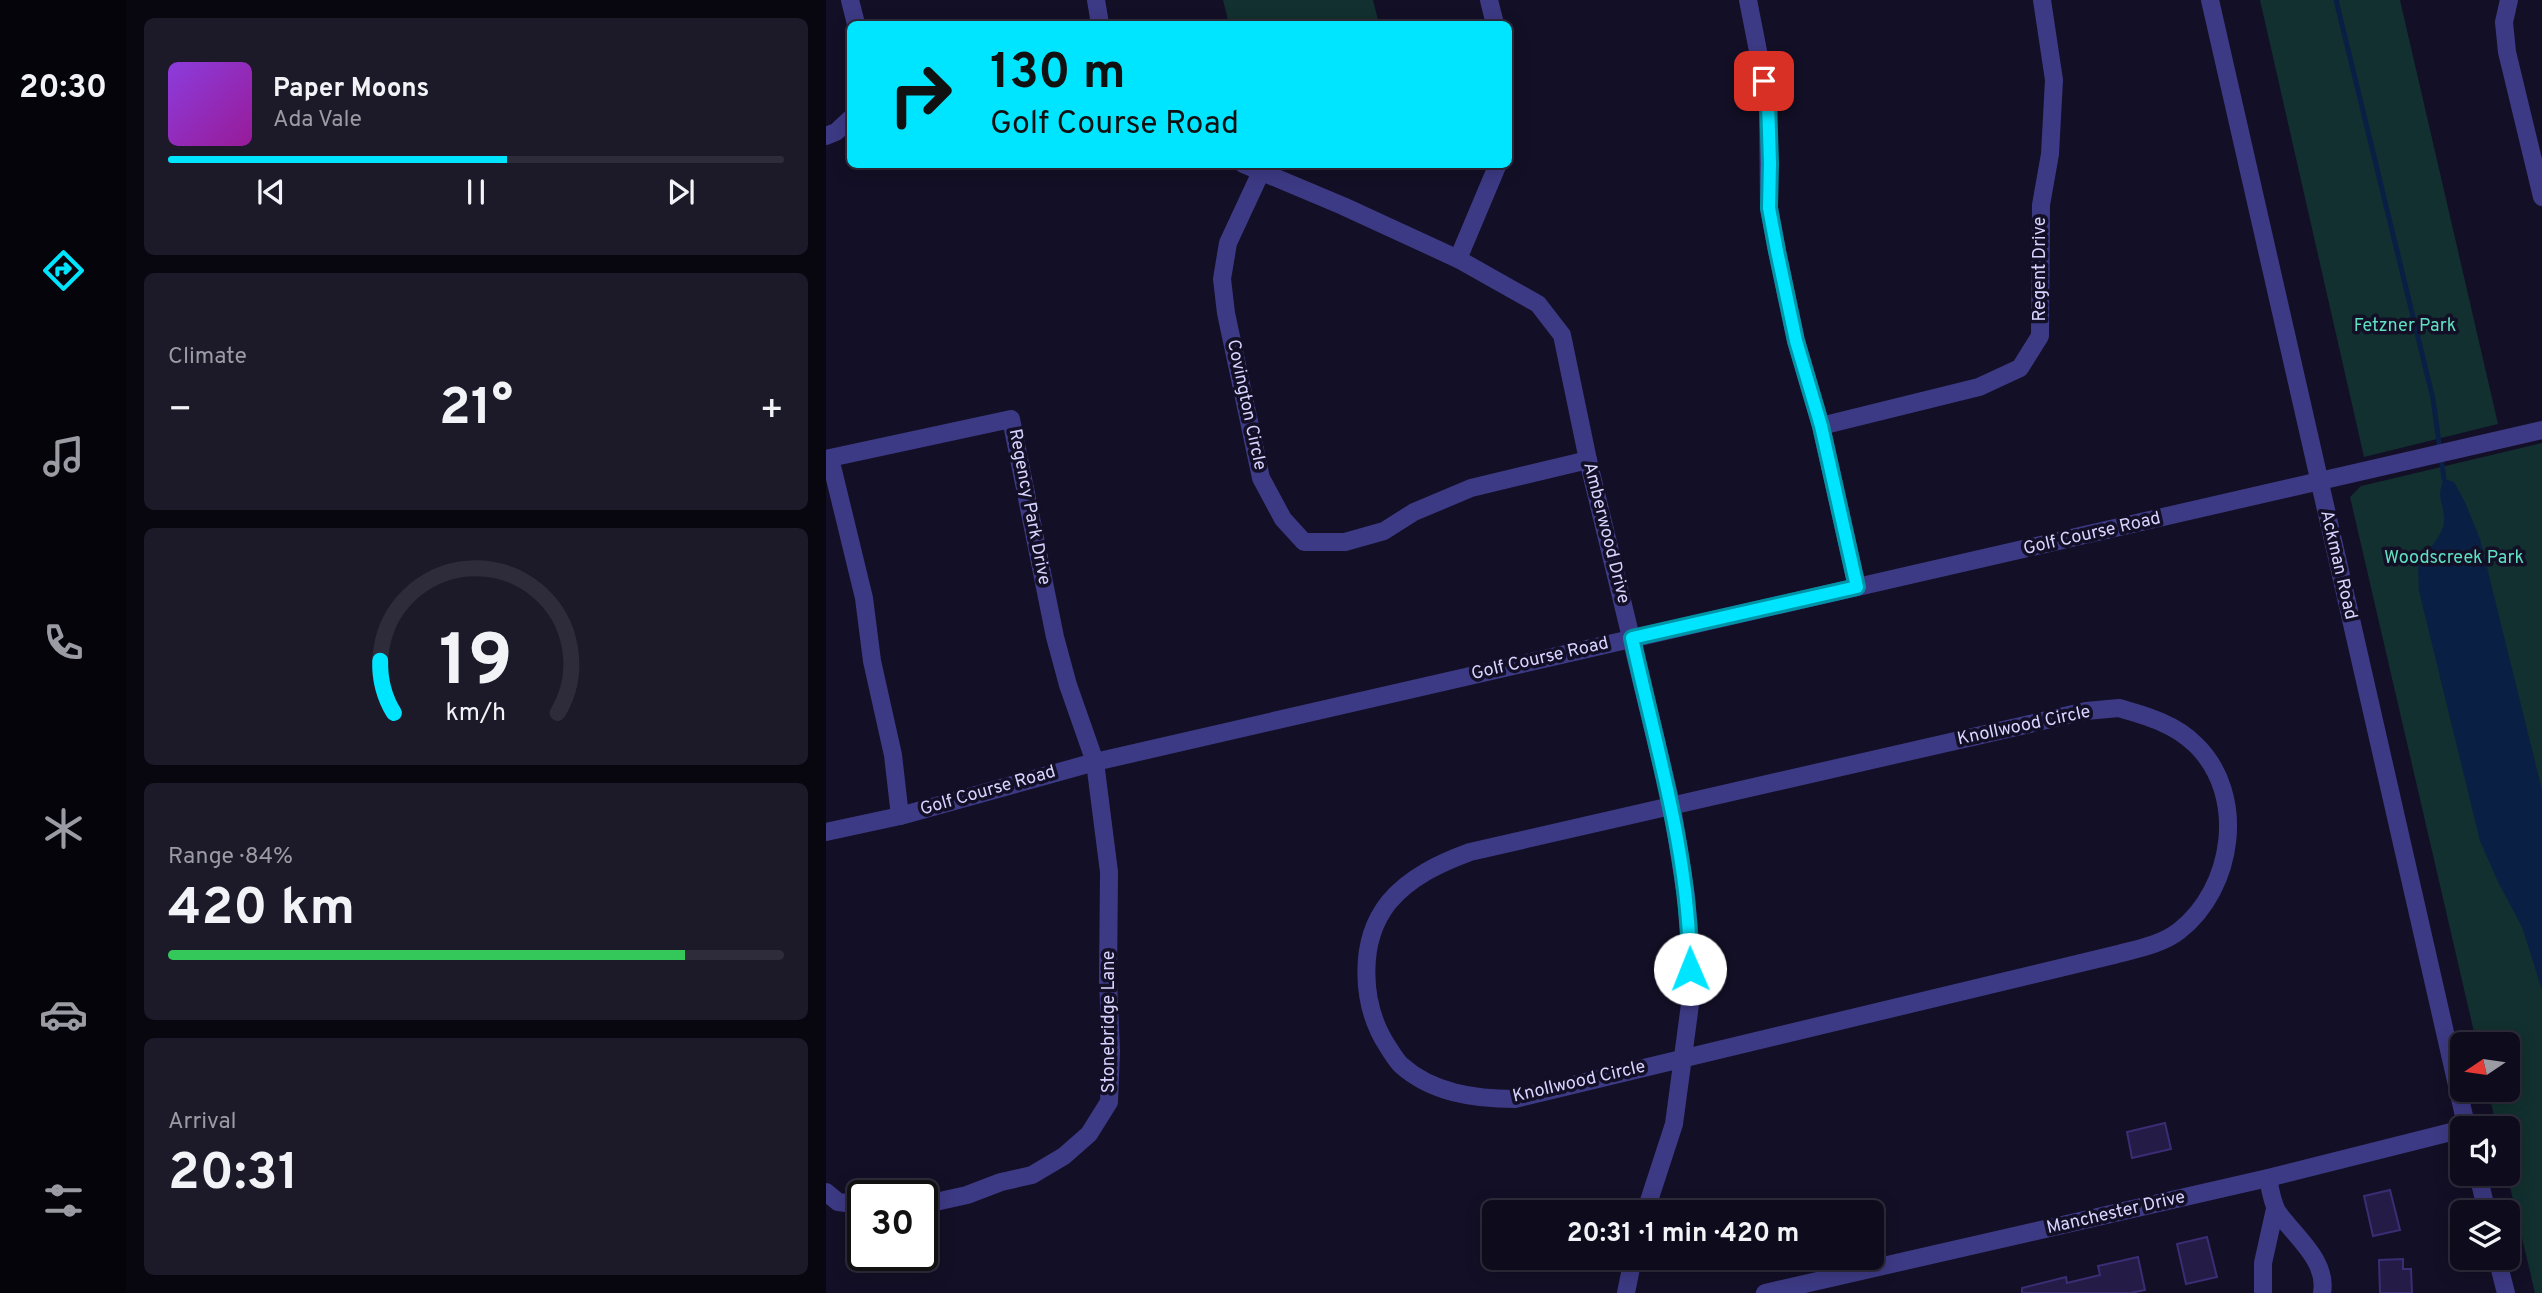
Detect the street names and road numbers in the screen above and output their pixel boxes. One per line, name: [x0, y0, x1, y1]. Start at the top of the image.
street label: Regent Drive: [2029, 217, 2052, 321]
street label: Covington Circle: [1221, 337, 1271, 473]
street label: Regency Park Drive: [1003, 427, 1055, 587]
street label: Amberwood Drive: [1577, 460, 1635, 606]
street label: Golf Course Road: [2021, 507, 2163, 561]
street label: Ackman Road: [2314, 508, 2362, 622]
street label: Golf Course Road: [1469, 632, 1611, 686]
street label: Knollwood Circle: [1955, 701, 2093, 751]
street label: Golf Course Road: [918, 761, 1058, 821]
street label: Stonebridge Lane: [1098, 951, 1121, 1093]
street label: Knollwood Circle: [1510, 1056, 1648, 1108]
street label: Manchester Drive: [2044, 1186, 2188, 1240]

